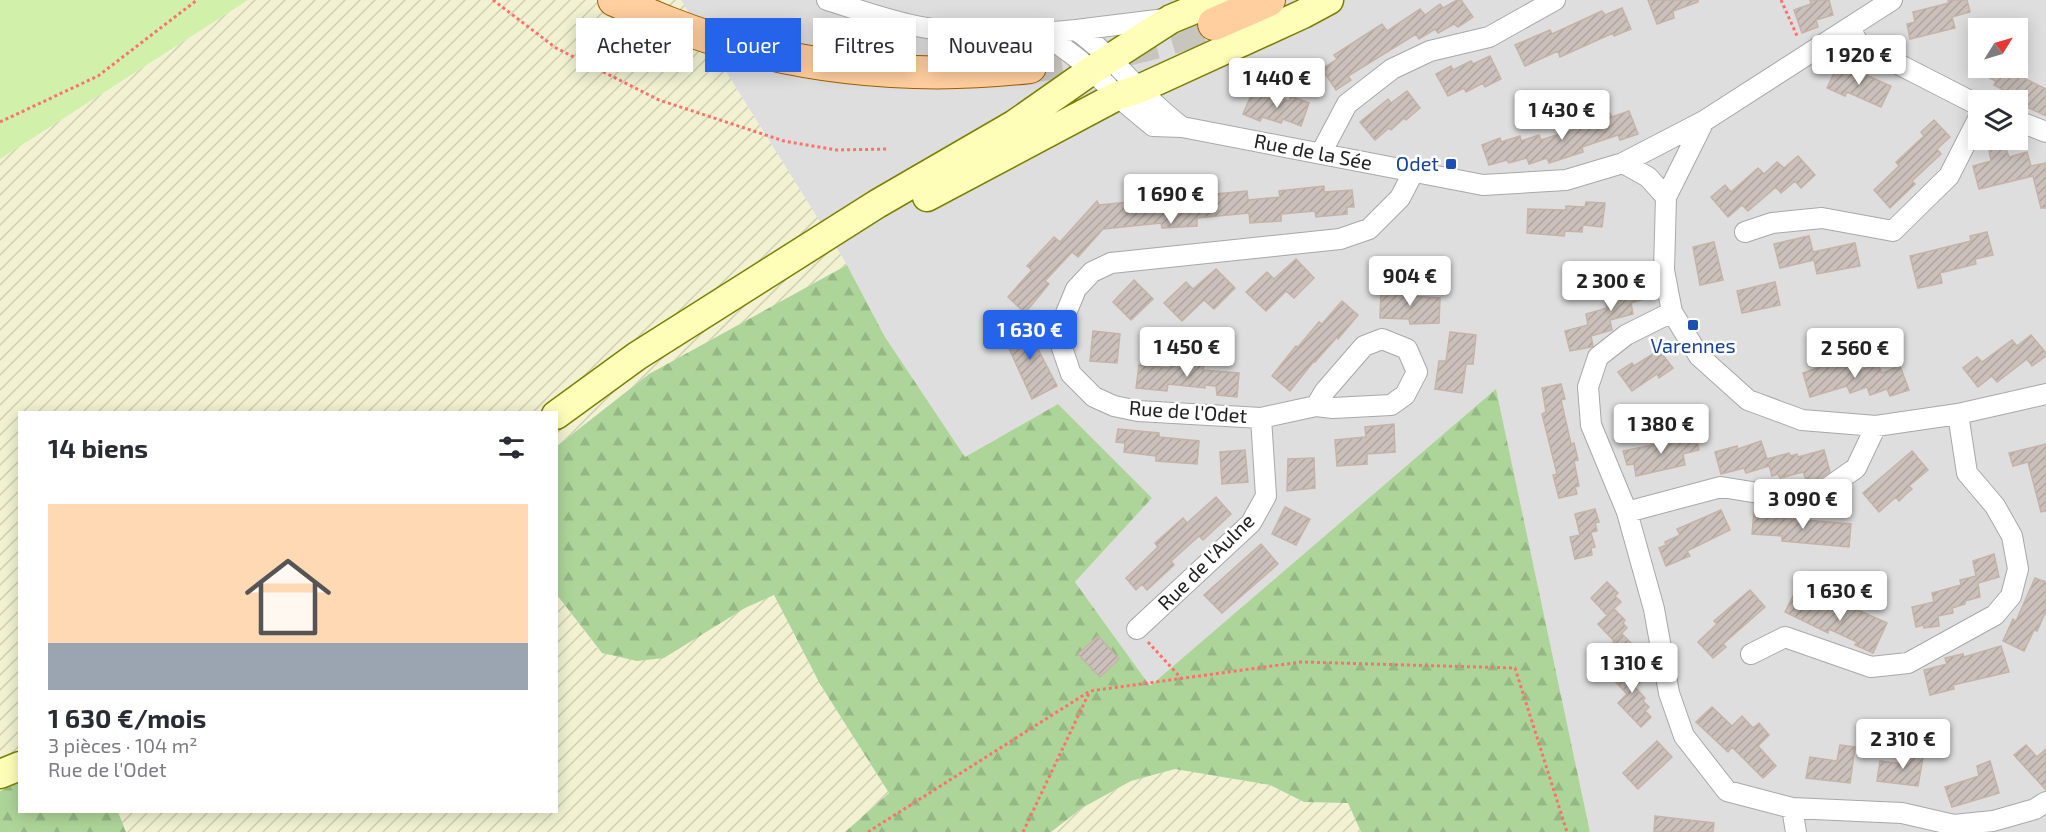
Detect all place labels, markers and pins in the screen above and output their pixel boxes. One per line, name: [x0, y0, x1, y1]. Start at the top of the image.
pin: 1 920 €: [1804, 35, 1914, 86]
pin: 1 440 €: [1222, 58, 1332, 109]
pin: 1 430 €: [1507, 90, 1617, 141]
place label: Odet: [1396, 151, 1439, 175]
marker: Odet: [1444, 157, 1458, 171]
pin: 1 690 €: [1116, 174, 1226, 225]
pin: 904 €: [1368, 256, 1452, 307]
pin: 2 300 €: [1556, 261, 1666, 312]
pin: 1 630 €: [975, 310, 1085, 361]
marker: Varennes: [1686, 318, 1700, 332]
pin: 1 450 €: [1132, 327, 1242, 378]
pin: 2 560 €: [1800, 328, 1910, 379]
place label: Varennes: [1650, 333, 1736, 357]
pin: 1 380 €: [1606, 404, 1716, 455]
pin: 3 090 €: [1748, 479, 1858, 530]
pin: 1 630 €: [1785, 571, 1895, 622]
pin: 1 310 €: [1577, 643, 1687, 694]
pin: 2 310 €: [1848, 719, 1958, 770]

